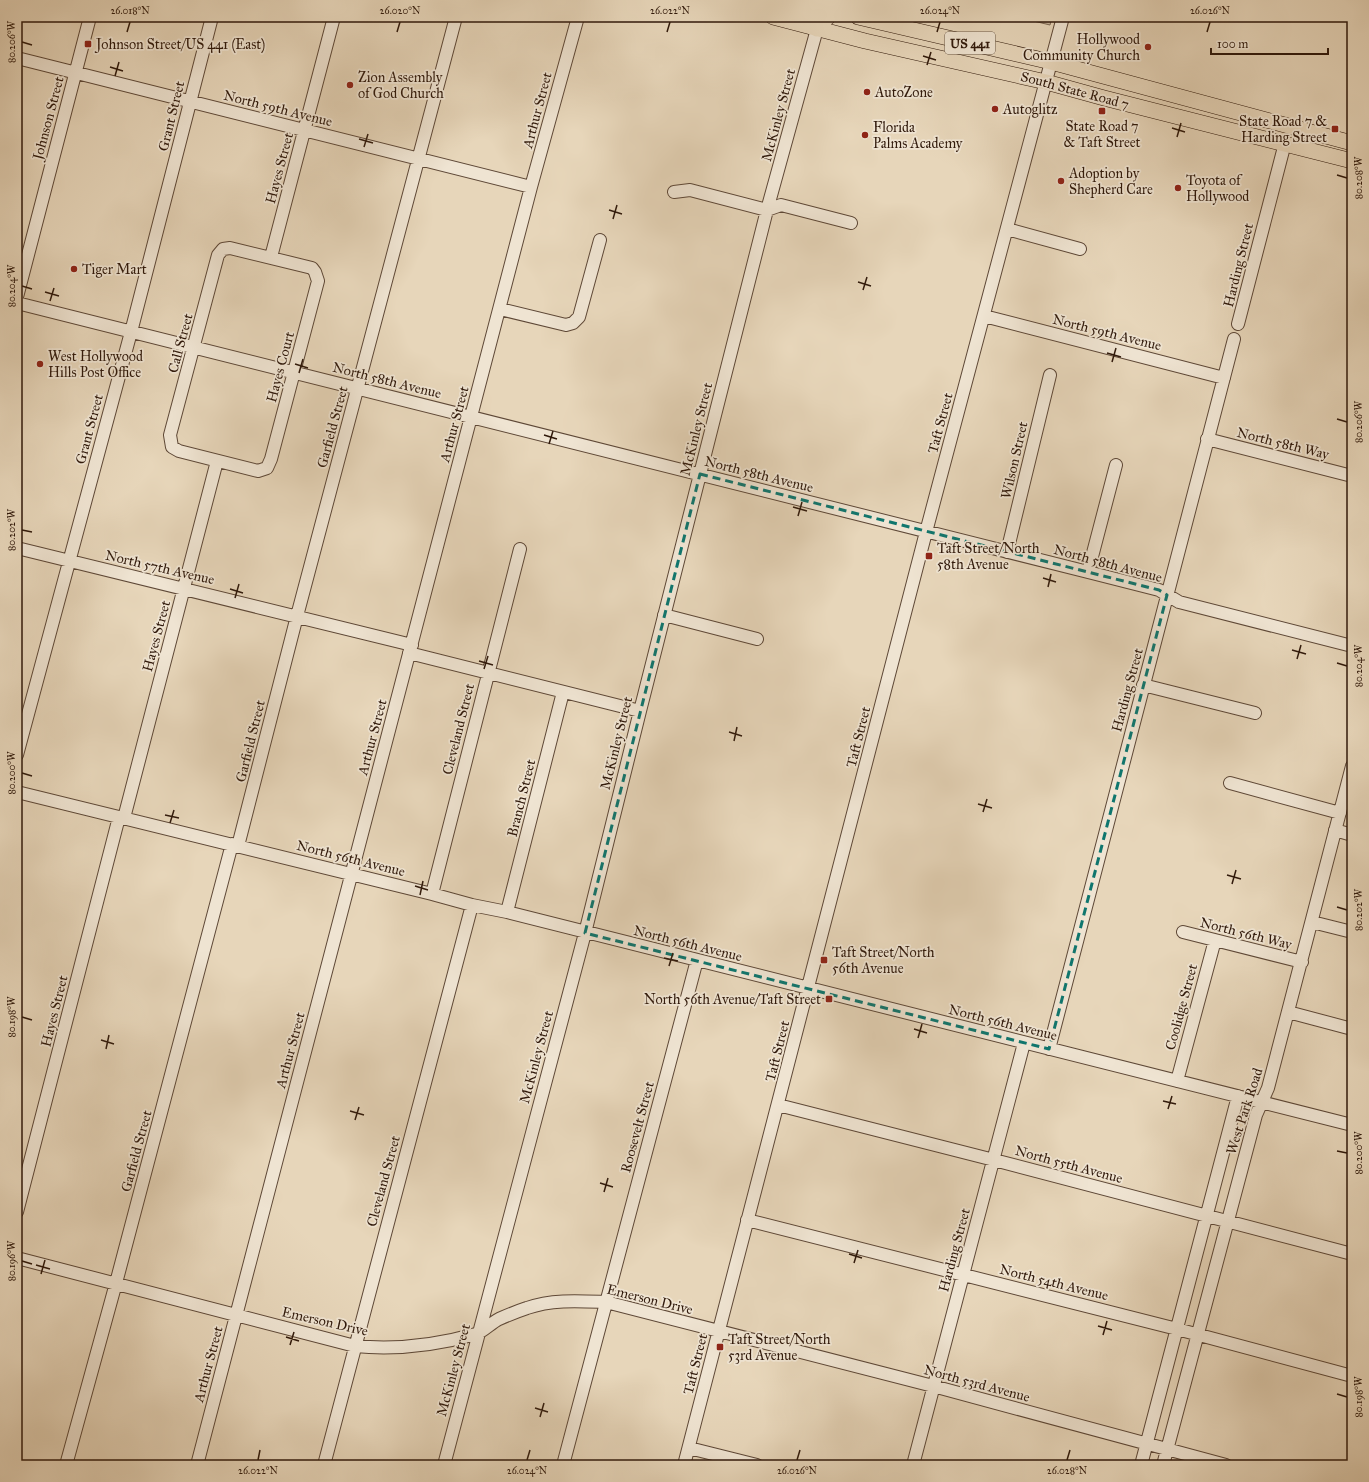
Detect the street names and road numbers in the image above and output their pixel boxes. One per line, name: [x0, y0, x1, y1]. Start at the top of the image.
road number: US 441: [945, 32, 995, 54]
street label: McKinley Street: [758, 67, 799, 163]
street label: South State Road 7: [1019, 68, 1131, 113]
street label: Arthur Street: [519, 70, 556, 151]
street label: Johnson Street: [29, 75, 69, 164]
street label: Grant Street: [155, 79, 188, 153]
street label: North 59th Avenue: [222, 87, 334, 130]
street label: Hayes Street: [262, 131, 297, 206]
street label: Harding Street: [1220, 221, 1257, 309]
street label: North 59th Avenue: [1051, 311, 1163, 354]
street label: Call Street: [164, 312, 197, 375]
street label: Hayes Court: [263, 330, 298, 404]
street label: North 58th Avenue: [331, 359, 443, 402]
street label: McKinley Street: [677, 381, 716, 477]
street label: Garfield Street: [313, 384, 352, 470]
street label: Arthur Street: [436, 384, 473, 465]
street label: Taft Street: [924, 391, 957, 455]
street label: Grant Street: [72, 392, 107, 466]
street label: Wilson Street: [997, 420, 1032, 500]
street label: North 58th Way: [1235, 424, 1331, 463]
street label: North 58th Avenue: [703, 453, 815, 496]
street label: North 58th Avenue: [1052, 541, 1164, 586]
street label: North 57th Avenue: [104, 547, 216, 588]
street label: Hayes Street: [139, 599, 174, 674]
street label: Harding Street: [1108, 646, 1147, 734]
street label: Cleveland Street: [439, 682, 478, 777]
street label: McKinley Street: [597, 695, 636, 791]
street label: Arthur Street: [354, 697, 391, 778]
street label: Garfield Street: [232, 698, 269, 784]
street label: Taft Street: [843, 705, 874, 769]
street label: Branch Street: [504, 757, 539, 839]
street label: North 56th Avenue: [295, 837, 407, 880]
street label: North 56th Way: [1198, 914, 1294, 953]
street label: North 56th Avenue: [632, 922, 744, 965]
street label: Coolidge Street: [1162, 962, 1201, 1052]
street label: Hayes Street: [37, 974, 72, 1049]
street label: North 56th Avenue: [947, 1001, 1059, 1044]
street label: McKinley Street: [516, 1009, 557, 1105]
street label: Arthur Street: [272, 1010, 309, 1091]
street label: Taft Street: [762, 1019, 793, 1083]
street label: West Park Road: [1223, 1066, 1266, 1156]
street label: Roosevelt Street: [617, 1080, 658, 1175]
street label: Garfield Street: [117, 1108, 156, 1194]
street label: Cleveland Street: [363, 1134, 404, 1229]
street label: North 55th Avenue: [1013, 1142, 1125, 1187]
street label: Harding Street: [935, 1206, 974, 1294]
street label: North 54th Avenue: [998, 1261, 1110, 1304]
street label: Emerson Drive: [605, 1281, 695, 1318]
street label: Emerson Drive: [280, 1303, 370, 1340]
street label: McKinley Street: [433, 1322, 474, 1418]
street label: Arthur Street: [190, 1324, 227, 1405]
street label: Taft Street: [680, 1332, 711, 1396]
street label: North 53rd Avenue: [922, 1361, 1032, 1406]

